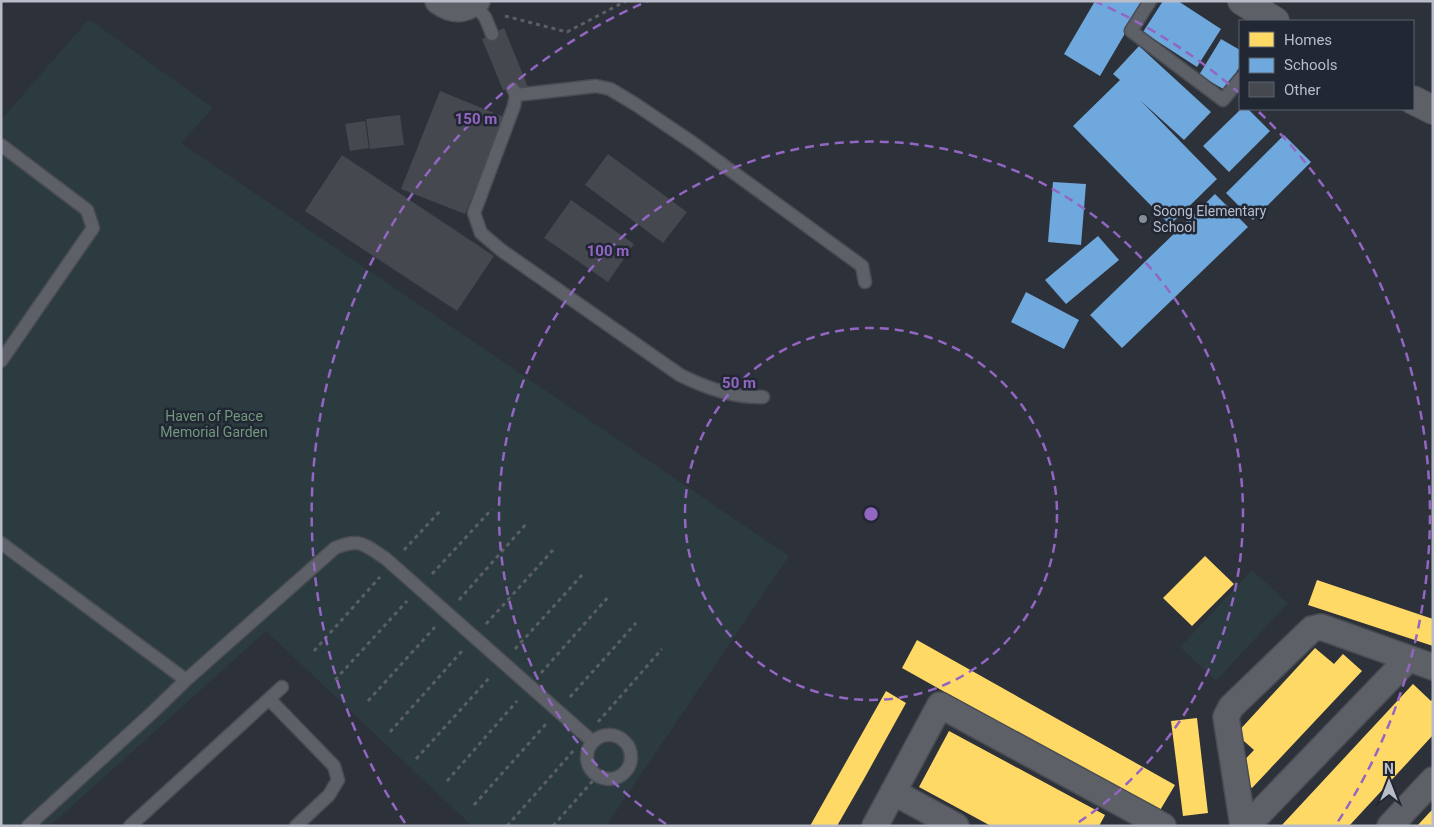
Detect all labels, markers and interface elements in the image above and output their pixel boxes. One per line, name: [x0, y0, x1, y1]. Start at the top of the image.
legend: [1239, 20, 1414, 110]
text: Homes: [1284, 31, 1332, 49]
text: Schools: [1284, 56, 1338, 74]
text: Other: [1284, 81, 1321, 99]
text: 150 m: [455, 110, 497, 128]
place label: Soong Elementary School: [1153, 203, 1267, 235]
marker: Soong Elementary School: [1137, 213, 1149, 225]
text: 100 m: [587, 242, 629, 260]
text: 50 m: [722, 374, 756, 392]
park label: Haven of Peace Memorial Garden: [160, 408, 268, 440]
centre of rings: [862, 505, 880, 523]
north arrow: [1364, 757, 1414, 807]
text: N: [1384, 761, 1394, 777]

